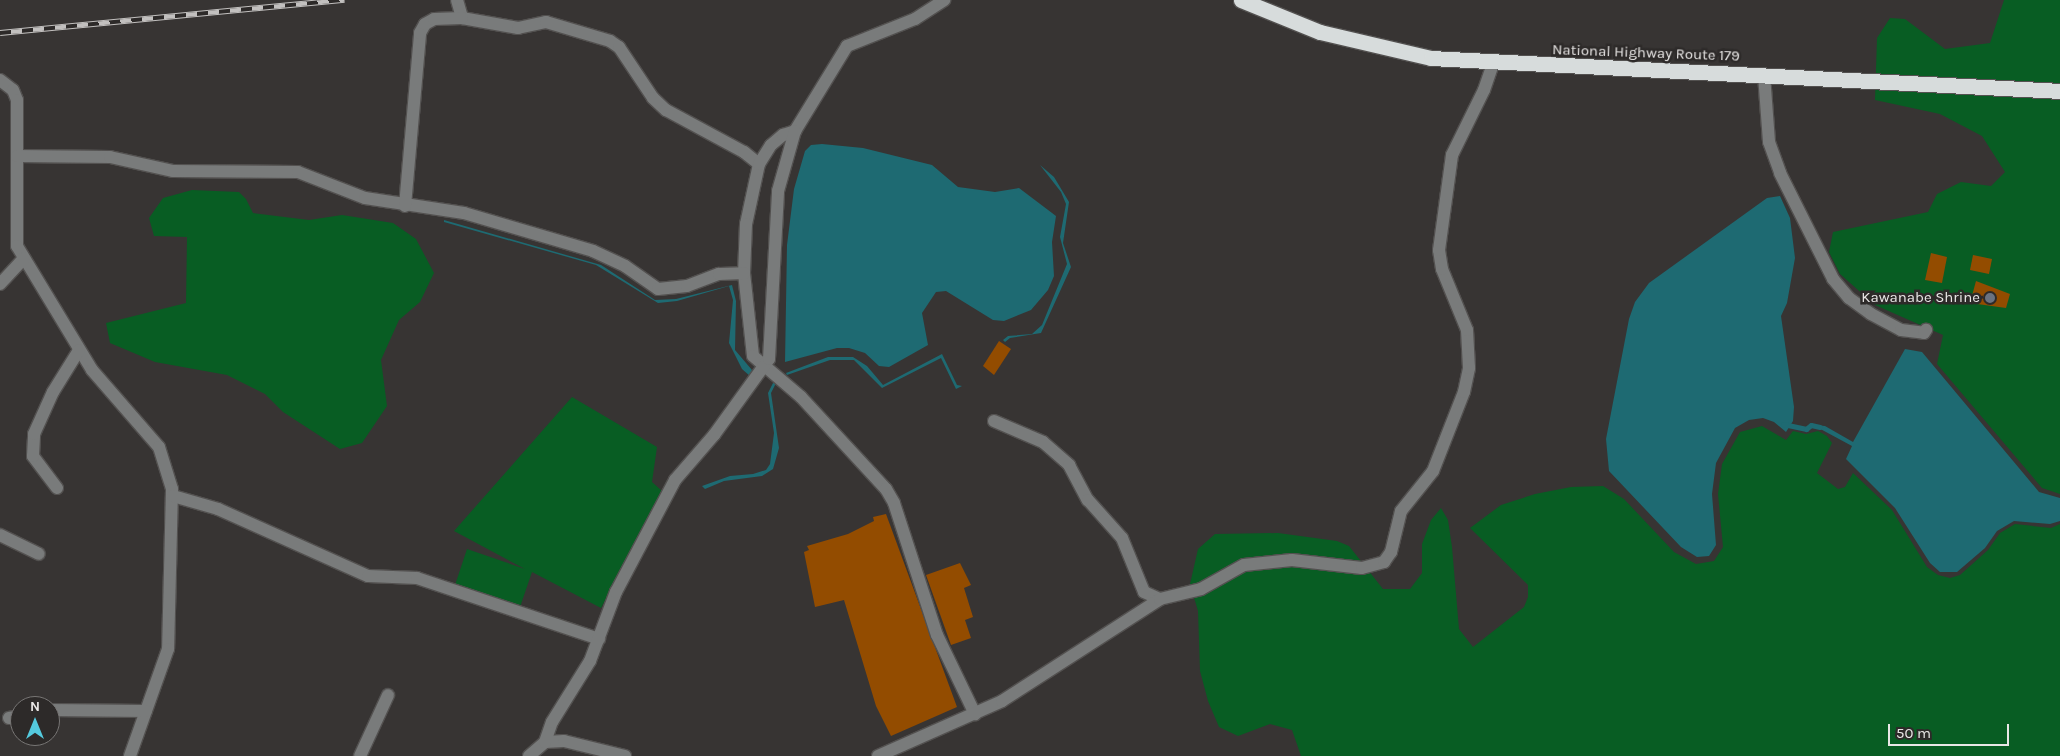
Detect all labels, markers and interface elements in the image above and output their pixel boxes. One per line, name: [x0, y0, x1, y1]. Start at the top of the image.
street label: National Highway Route 179: [1552, 41, 1740, 65]
place label: Kawanabe Shrine: [1861, 289, 1980, 307]
marker: Kawanabe Shrine: [1984, 292, 1996, 304]
north arrow: [10, 696, 60, 746]
text: N: [30, 698, 40, 715]
scale bar: [1890, 714, 2011, 746]
text: 50 m: [1896, 724, 1931, 742]

